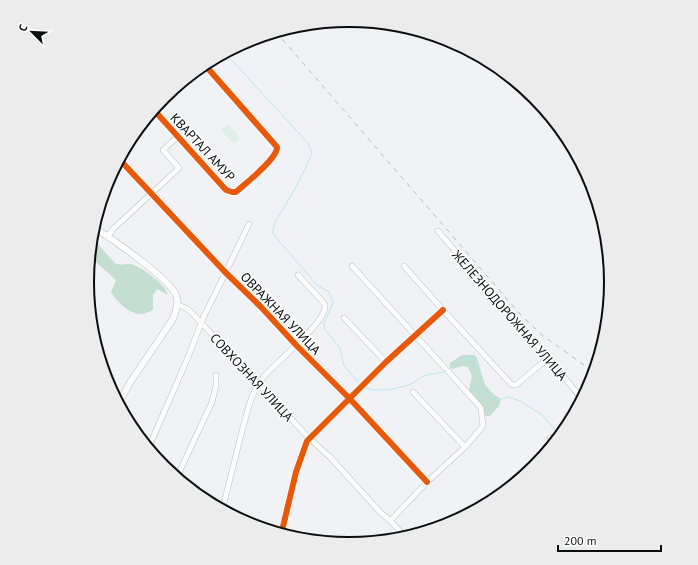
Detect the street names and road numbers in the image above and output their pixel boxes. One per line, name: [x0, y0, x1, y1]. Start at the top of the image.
street label: КВАРТАЛ АМУР: [167, 110, 239, 185]
street label: ЖЕЛЕЗНОДОРОЖНАЯ УЛИЦА: [448, 246, 571, 384]
street label: ОВРАЖНАЯ УЛИЦА: [237, 269, 325, 358]
street label: СОВХОЗНАЯ УЛИЦА: [206, 330, 297, 425]

